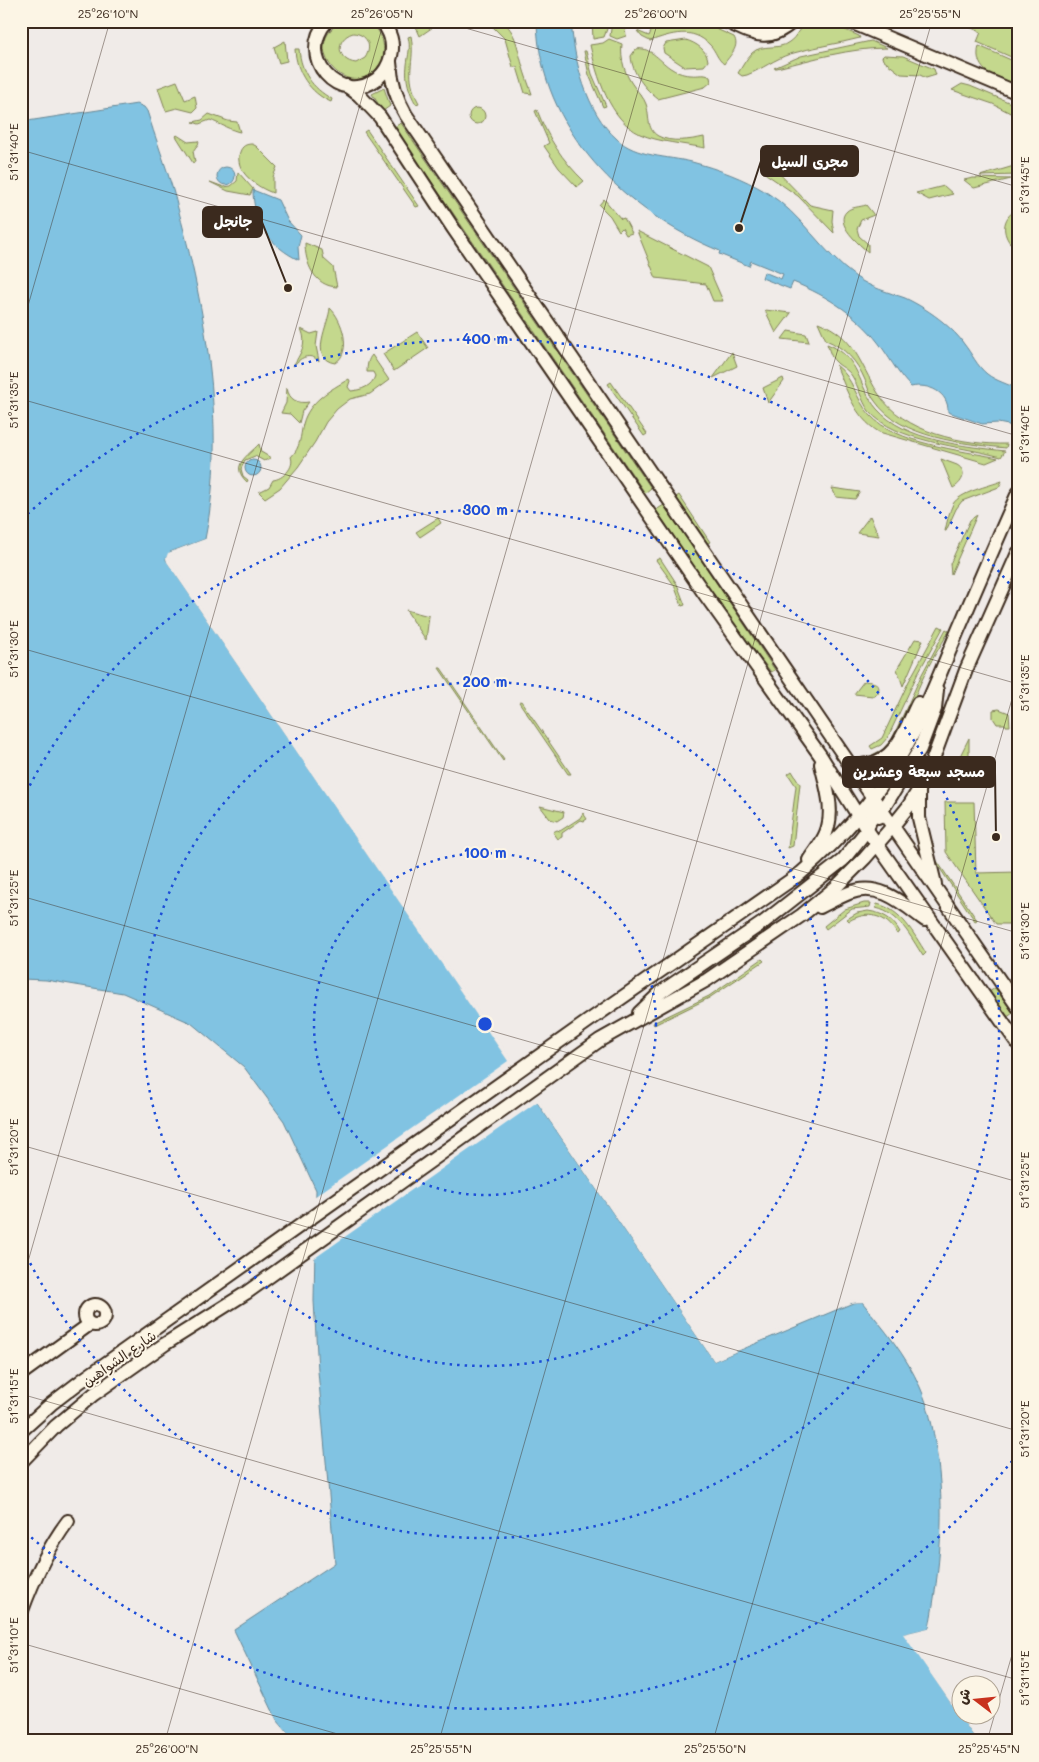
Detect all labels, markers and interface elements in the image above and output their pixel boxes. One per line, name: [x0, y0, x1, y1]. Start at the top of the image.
text: 25°26'10"N: [78, 5, 138, 21]
text: 25°26'05"N: [351, 5, 413, 21]
text: 25°26'00"N: [625, 5, 687, 21]
text: 25°25'55"N: [899, 5, 961, 21]
text: 51°31'40"E: [5, 123, 21, 181]
callout: مجرى السيل: [761, 146, 858, 176]
text: مجرى السيل: [771, 151, 849, 171]
text: 51°31'45"E: [1016, 156, 1032, 214]
callout: جانجل: [203, 207, 262, 237]
text: جانجل: [214, 211, 253, 231]
text: 400 m: [462, 328, 508, 348]
text: 51°31'35"E: [5, 371, 21, 429]
text: 51°31'40"E: [1016, 405, 1032, 463]
text: 300 m: [462, 499, 508, 519]
text: 51°31'30"E: [5, 620, 21, 678]
text: 51°31'35"E: [1016, 654, 1032, 712]
text: 200 m: [463, 671, 508, 691]
callout: مسجد سبعة وعشرين: [843, 757, 995, 787]
text: مسجد سبعة وعشرين: [853, 761, 985, 781]
text: 100 m: [463, 842, 507, 862]
text: 51°31'25"E: [5, 869, 21, 926]
text: 51°31'30"E: [1016, 902, 1032, 960]
centre of rings: [476, 1015, 494, 1033]
text: 51°31'20"E: [5, 1118, 21, 1176]
text: 51°31'25"E: [1016, 1151, 1032, 1208]
street label: شارع الشواهين: [78, 1326, 160, 1391]
text: 51°31'15"E: [5, 1368, 21, 1424]
text: 51°31'20"E: [1016, 1400, 1032, 1458]
text: 51°31'10"E: [5, 1617, 21, 1673]
text: 51°31'15"E: [1016, 1650, 1032, 1706]
north arrow: [952, 1674, 1002, 1724]
text: ش: [952, 1686, 974, 1706]
text: 25°26'00"N: [136, 1740, 198, 1756]
text: 25°25'55"N: [410, 1740, 472, 1756]
text: 25°25'50"N: [684, 1740, 746, 1756]
text: 25°25'45"N: [958, 1740, 1020, 1756]

